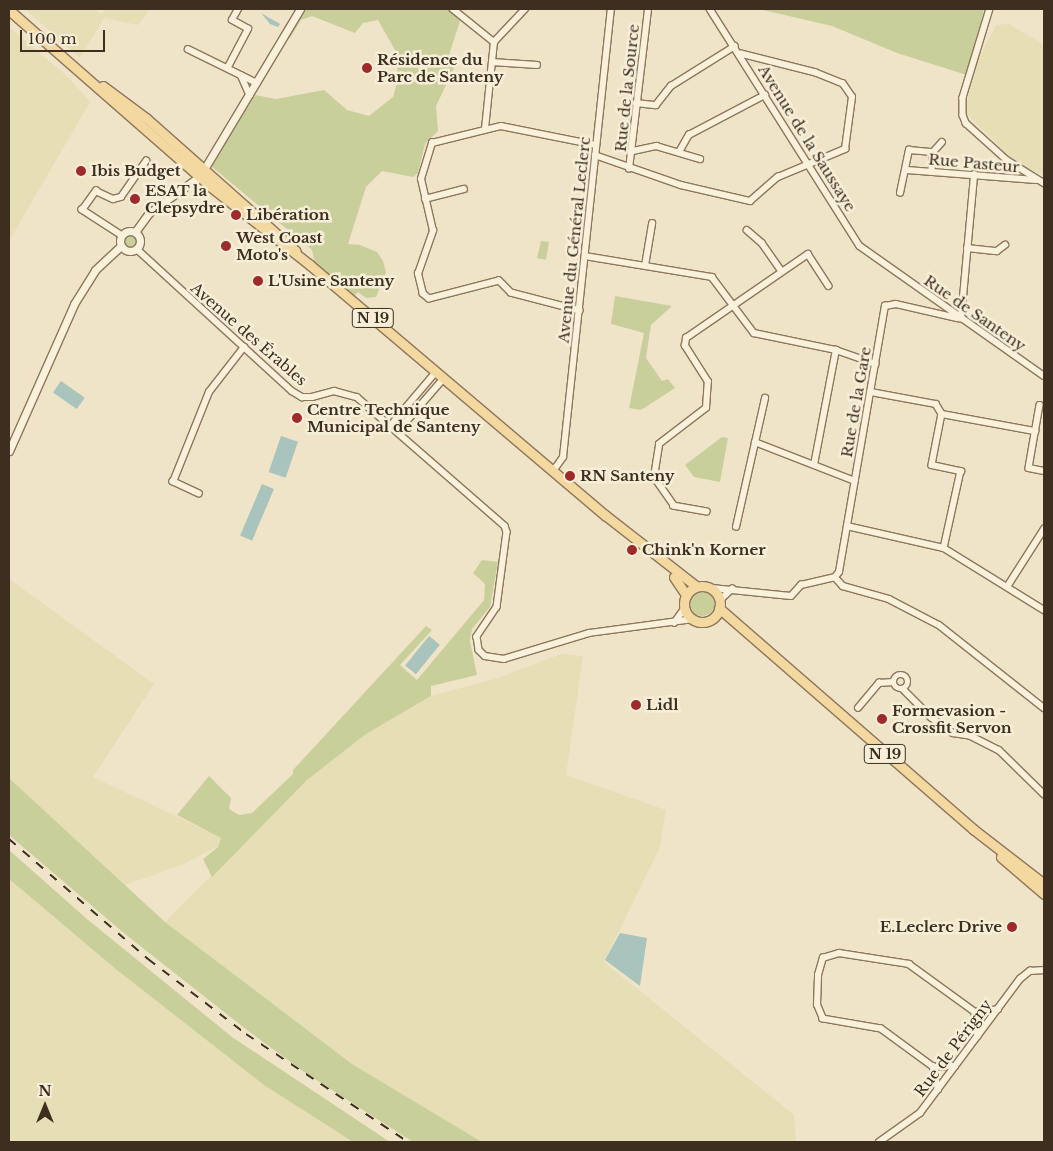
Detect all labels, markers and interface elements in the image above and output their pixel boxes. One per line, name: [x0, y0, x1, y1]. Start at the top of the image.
scale bar: [22, 20, 108, 52]
street label: Rue de la Source: [611, 23, 643, 153]
text: 100 m: [28, 29, 77, 48]
place label: Résidence du Parc de Santeny: [377, 50, 503, 85]
street label: Avenue de la Saussaye: [754, 61, 860, 215]
marker: Résidence du Parc de Santeny: [361, 62, 373, 74]
street label: Avenue du Général Leclerc: [554, 136, 594, 344]
street label: Rue Pasteur: [928, 150, 1020, 176]
place label: Ibis Budget: [91, 162, 180, 180]
marker: Ibis Budget: [75, 165, 87, 177]
place label: ESAT la Clepsydre: [145, 181, 225, 216]
marker: ESAT la Clepsydre: [129, 193, 141, 205]
place label: Libération: [246, 206, 330, 224]
marker: Libération: [230, 209, 242, 221]
place label: West Coast Moto's: [236, 228, 322, 263]
marker: West Coast Moto's: [220, 240, 232, 252]
street label: Rue de Santeny: [921, 271, 1029, 355]
place label: L'Usine Santeny: [268, 272, 394, 290]
marker: L'Usine Santeny: [252, 275, 264, 287]
street label: Avenue des Érables: [187, 279, 311, 389]
road number: N 19: [352, 306, 394, 330]
street label: Rue de la Gare: [837, 345, 875, 459]
place label: Centre Technique Municipal de Santeny: [307, 400, 480, 435]
marker: Centre Technique Municipal de Santeny: [291, 412, 303, 424]
place label: RN Santeny: [580, 467, 674, 485]
marker: RN Santeny: [564, 470, 576, 482]
place label: Chink'n Korner: [642, 541, 766, 559]
marker: Chink'n Korner: [626, 544, 638, 556]
place label: Lidl: [646, 696, 678, 714]
marker: Lidl: [630, 699, 642, 711]
place label: Formevasion - Crossfit Servon: [892, 701, 1012, 736]
marker: Formevasion - Crossfit Servon: [876, 713, 888, 725]
road number: N 19: [864, 742, 906, 766]
place label: E.Leclerc Drive: [880, 918, 1002, 936]
marker: E.Leclerc Drive: [1006, 921, 1018, 933]
street label: Rue de Périgny: [911, 996, 995, 1100]
north arrow: [20, 1081, 70, 1131]
text: N: [38, 1082, 52, 1100]

